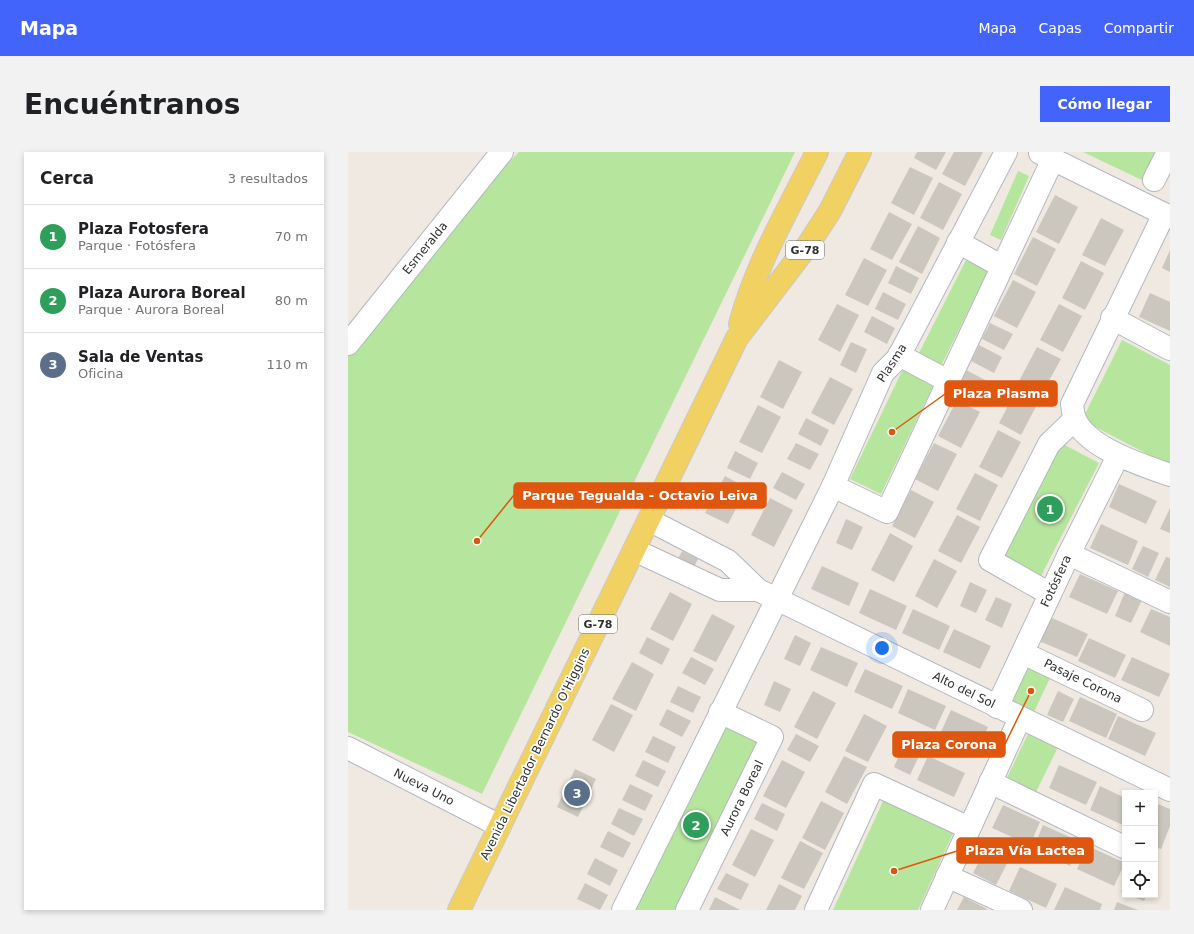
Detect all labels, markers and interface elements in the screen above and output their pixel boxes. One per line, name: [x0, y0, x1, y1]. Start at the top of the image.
text: Mapa: [20, 17, 78, 39]
text: Mapa: [978, 20, 1017, 36]
text: Capas: [1039, 20, 1082, 36]
text: Compartir: [1104, 20, 1174, 36]
button: Cómo llegar: [1040, 86, 1170, 122]
text: Encuéntranos: [24, 88, 240, 121]
text: Cerca: [40, 168, 94, 188]
text: 3 resultados: [228, 171, 308, 186]
street label: Esmeralda: [400, 219, 450, 277]
text: Plaza Fotosfera: [78, 220, 209, 238]
text: 1: [48, 229, 58, 244]
text: 70 m: [275, 229, 308, 244]
text: Parque · Fotósfera: [78, 238, 196, 253]
road number: G-78: [786, 241, 824, 259]
text: Plaza Aurora Boreal: [78, 284, 246, 302]
text: 2: [48, 293, 58, 308]
text: 80 m: [275, 293, 308, 308]
text: Parque · Aurora Boreal: [78, 302, 224, 317]
street label: Plasma: [874, 341, 910, 385]
text: Sala de Ventas: [78, 348, 203, 366]
text: 3: [48, 357, 58, 372]
text: 110 m: [266, 357, 308, 372]
text: Oficina: [78, 366, 123, 381]
callout: Plaza Plasma: [945, 381, 1057, 406]
text: Plaza Plasma: [953, 386, 1049, 401]
callout: Parque Tegualda - Octavio Leiva: [514, 483, 766, 508]
text: Parque Tegualda - Octavio Leiva: [522, 488, 758, 503]
pin: 1: [1037, 494, 1063, 524]
street label: Fotósfera: [1038, 553, 1074, 609]
road number: G-78: [579, 615, 617, 633]
your location: [872, 638, 892, 658]
street label: Avenida Libertador Bernardo O'Higgins: [477, 646, 593, 862]
street label: Pasaje Corona: [1042, 656, 1124, 706]
street label: Alto del Sol: [930, 669, 998, 711]
callout: Plaza Corona: [893, 732, 1005, 757]
text: Plaza Corona: [901, 737, 997, 752]
street label: Aurora Boreal: [718, 758, 766, 838]
street label: Nueva Uno: [391, 766, 457, 808]
pin: 3: [564, 778, 590, 808]
map controls: [1122, 790, 1158, 898]
button: +: [1122, 790, 1158, 826]
pin: 2: [683, 810, 709, 840]
button: −: [1122, 826, 1158, 862]
callout: Plaza Vía Lactea: [957, 838, 1093, 863]
text: Plaza Vía Lactea: [965, 843, 1085, 858]
button: locate: [1122, 862, 1158, 898]

